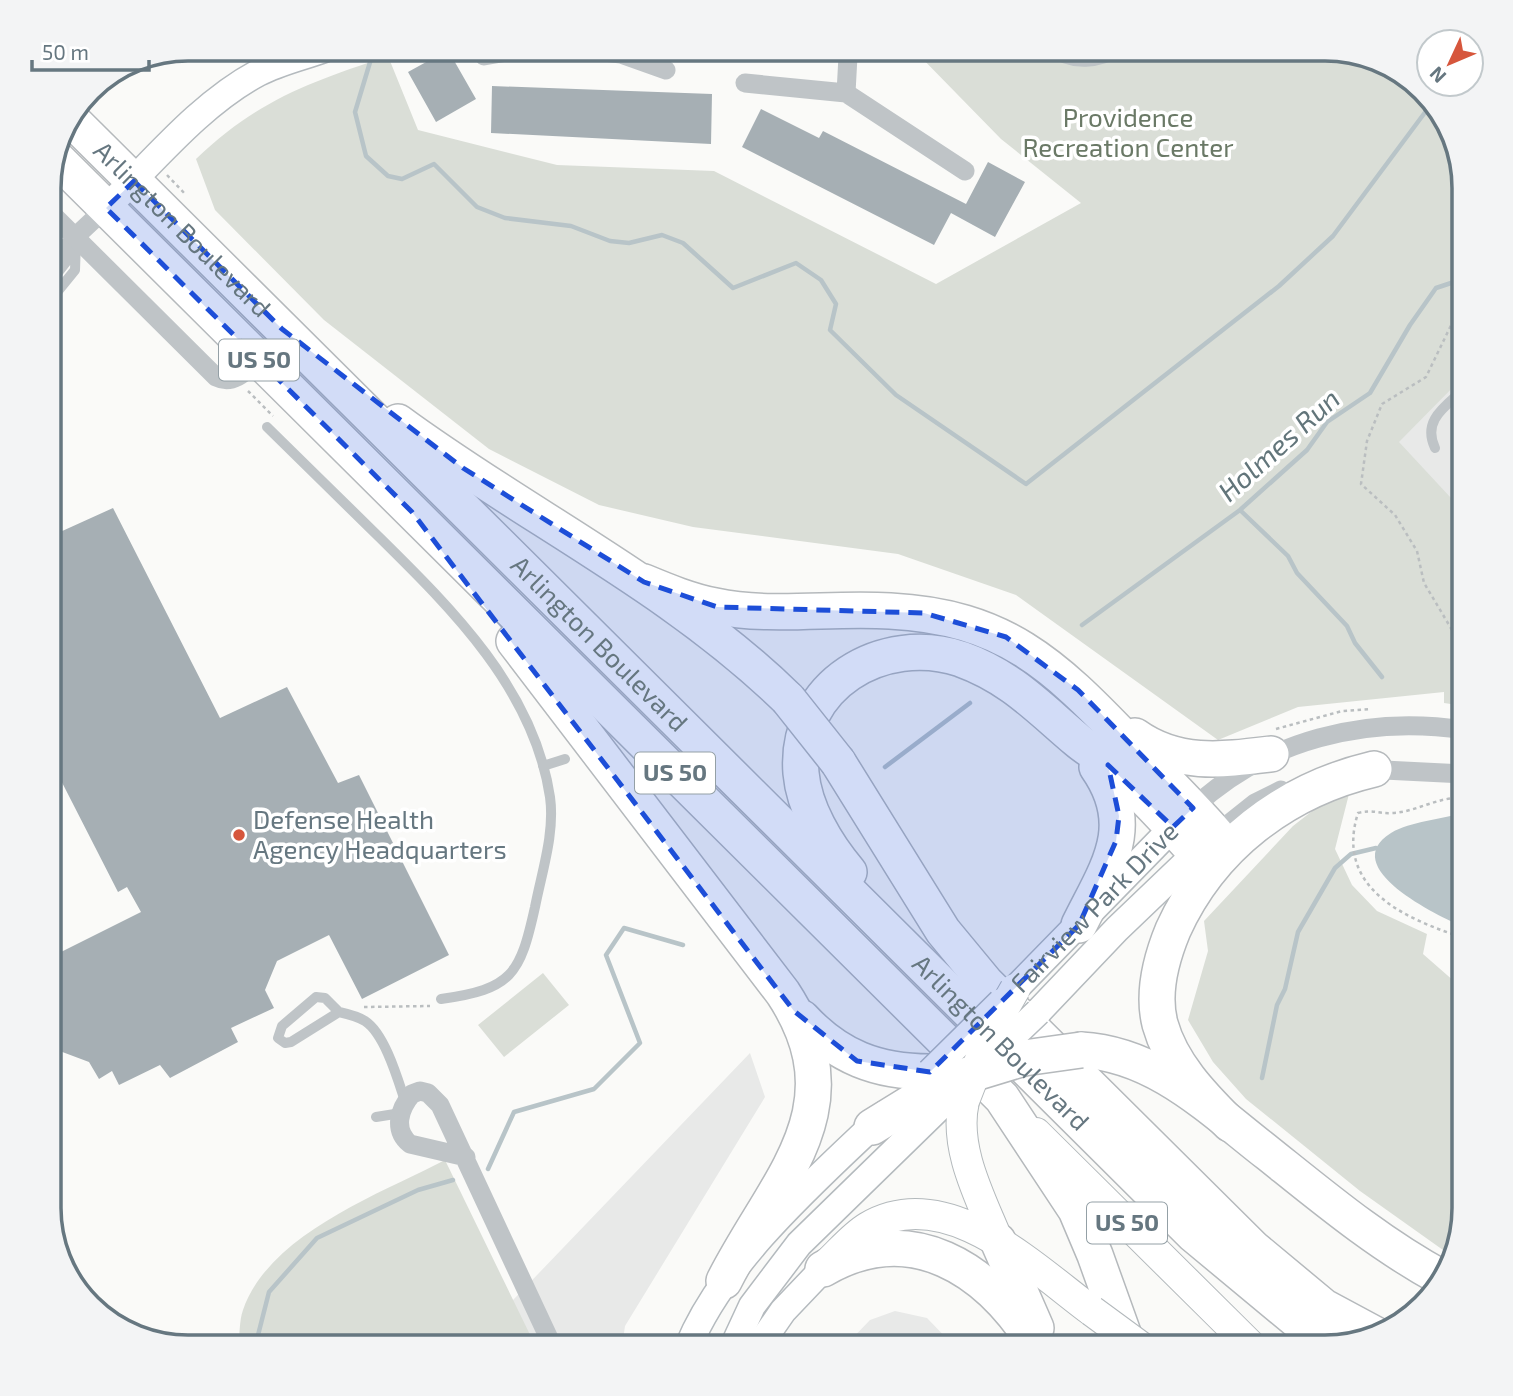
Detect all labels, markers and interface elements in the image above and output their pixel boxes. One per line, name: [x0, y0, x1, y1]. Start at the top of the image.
scale bar: [32, 28, 149, 72]
north arrow: [1415, 28, 1485, 98]
text: 50 m: [42, 39, 89, 64]
text: N: [1424, 62, 1450, 88]
park label: Providence Recreation Center: [1022, 101, 1234, 162]
street label: Arlington Boulevard: [88, 134, 278, 323]
road number: US 50: [219, 340, 299, 380]
water label: Holmes Run: [1211, 381, 1346, 508]
street label: Arlington Boulevard: [505, 548, 695, 737]
road number: US 50: [635, 752, 715, 794]
place label: Defense Health Agency Headquarters: [253, 803, 507, 864]
street label: Fairview Park Drive: [1004, 815, 1184, 998]
marker: Defense Health Agency Headquarters: [231, 827, 247, 843]
street label: Arlington Boulevard: [907, 947, 1096, 1136]
road number: US 50: [1087, 1203, 1167, 1244]

